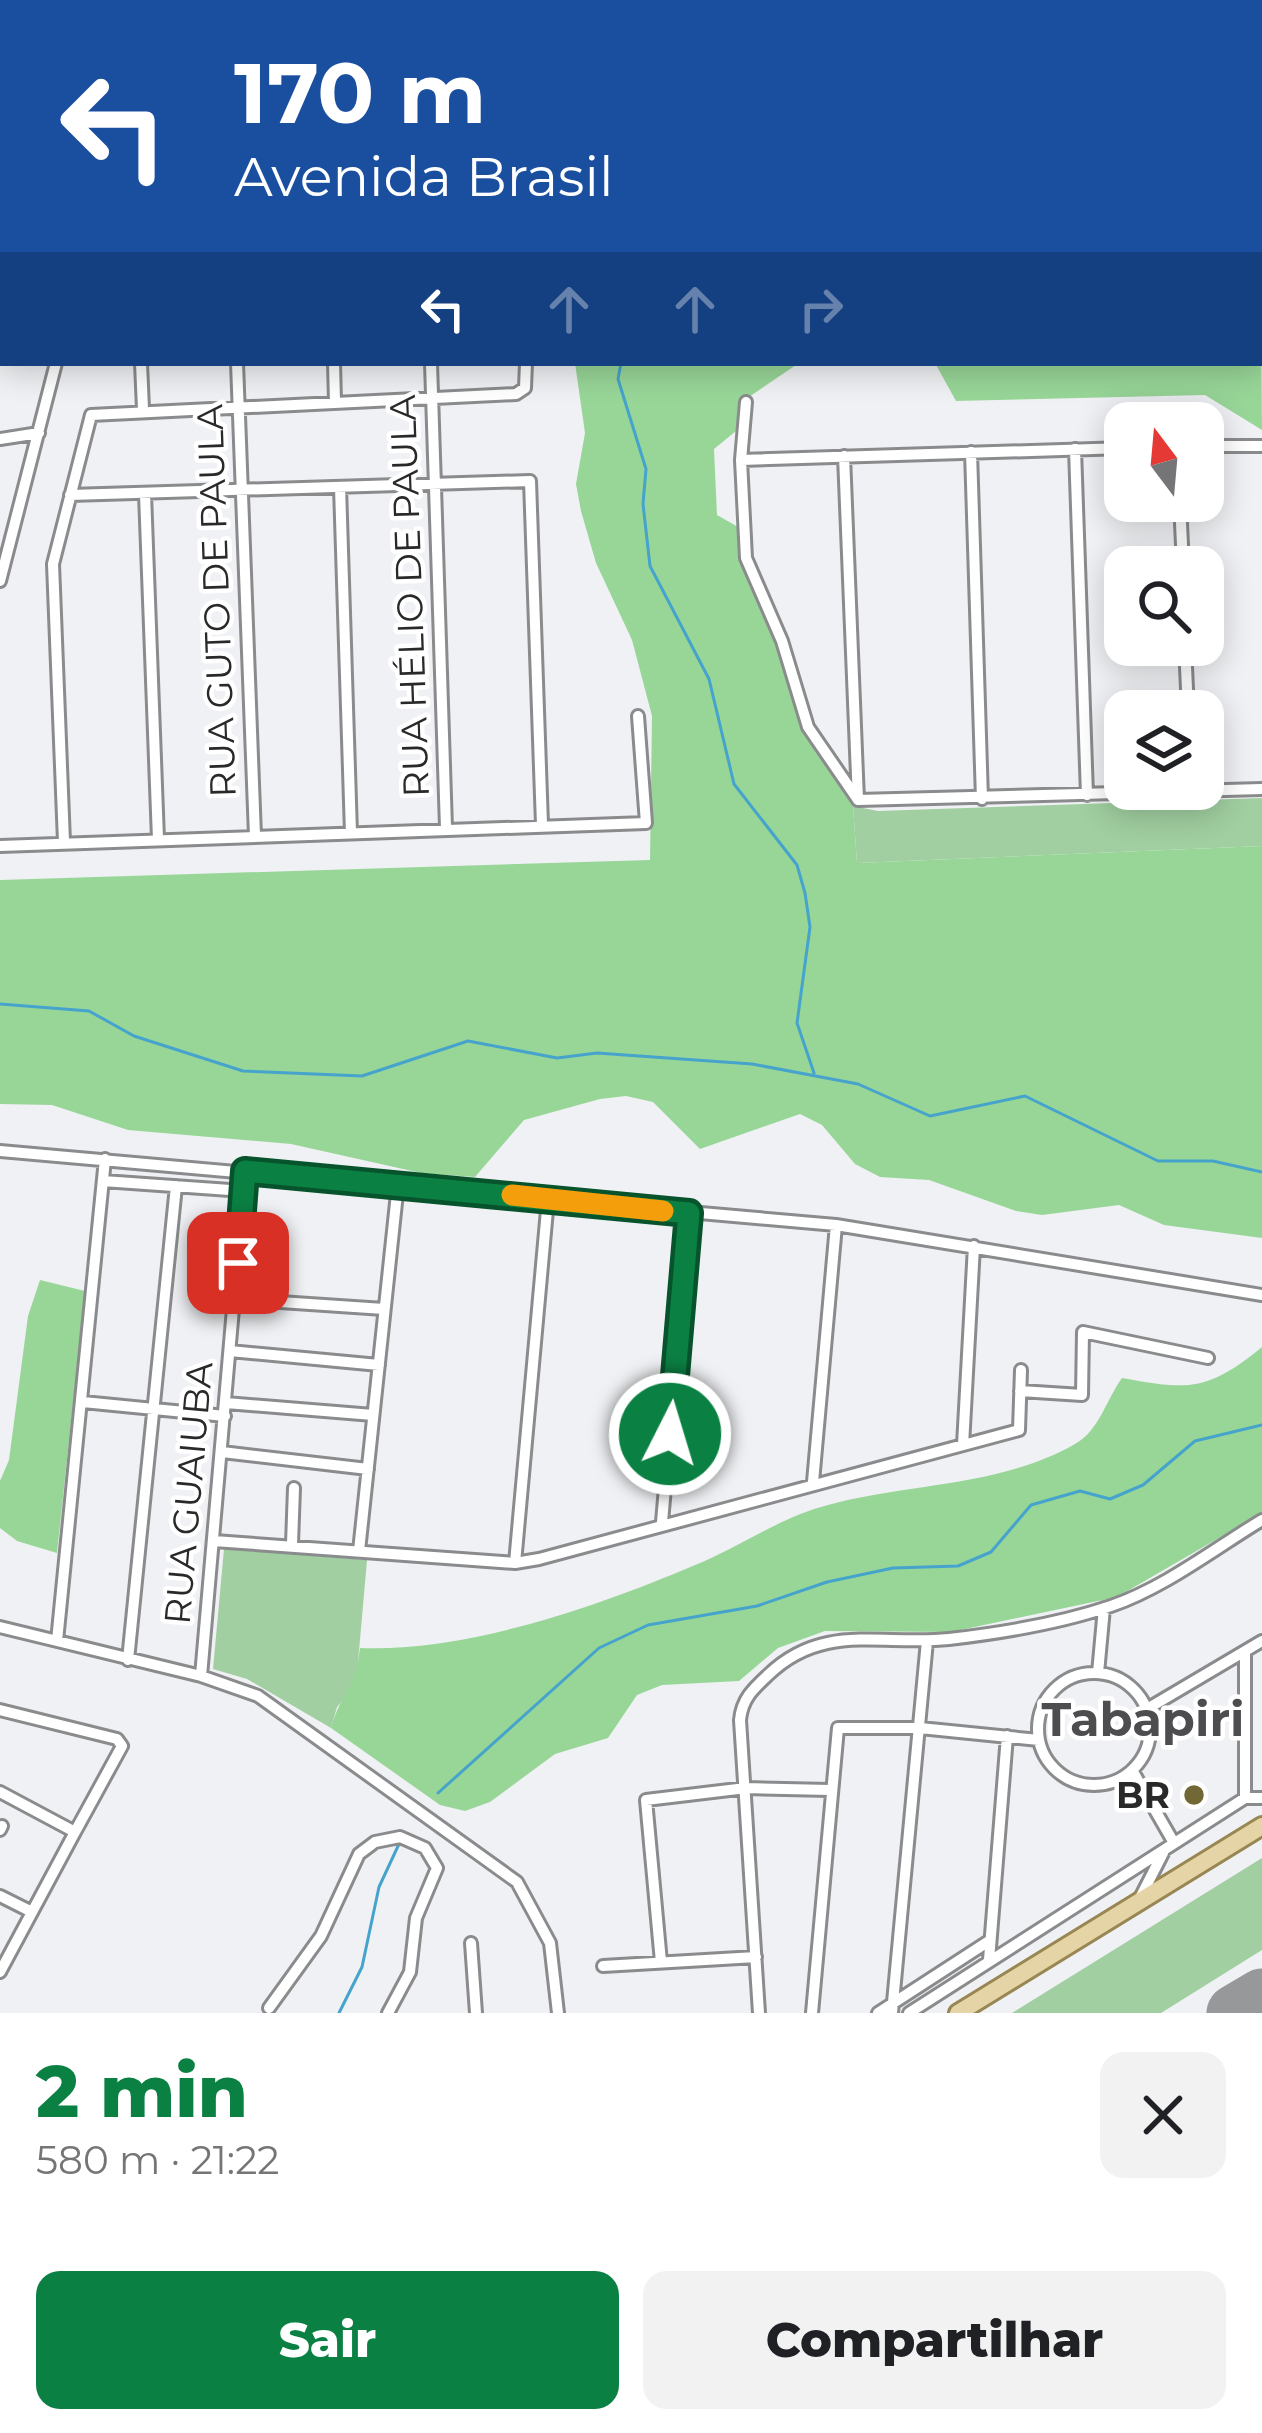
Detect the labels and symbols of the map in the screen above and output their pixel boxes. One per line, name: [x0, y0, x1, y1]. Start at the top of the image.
street label: RUA HÉLIO DE PAULA: [380, 394, 438, 798]
north arrow: [1104, 402, 1224, 522]
street label: RUA GUTO DE PAULA: [187, 404, 245, 798]
pin: [187, 1212, 289, 1314]
street label: RUA GUAIUBA: [155, 1360, 221, 1626]
position arrow: [607, 1371, 733, 1497]
district label: Tabapiri: [1042, 1690, 1244, 1748]
place label: BR: [1116, 1773, 1170, 1817]
marker: BR: [1181, 1782, 1207, 1808]

